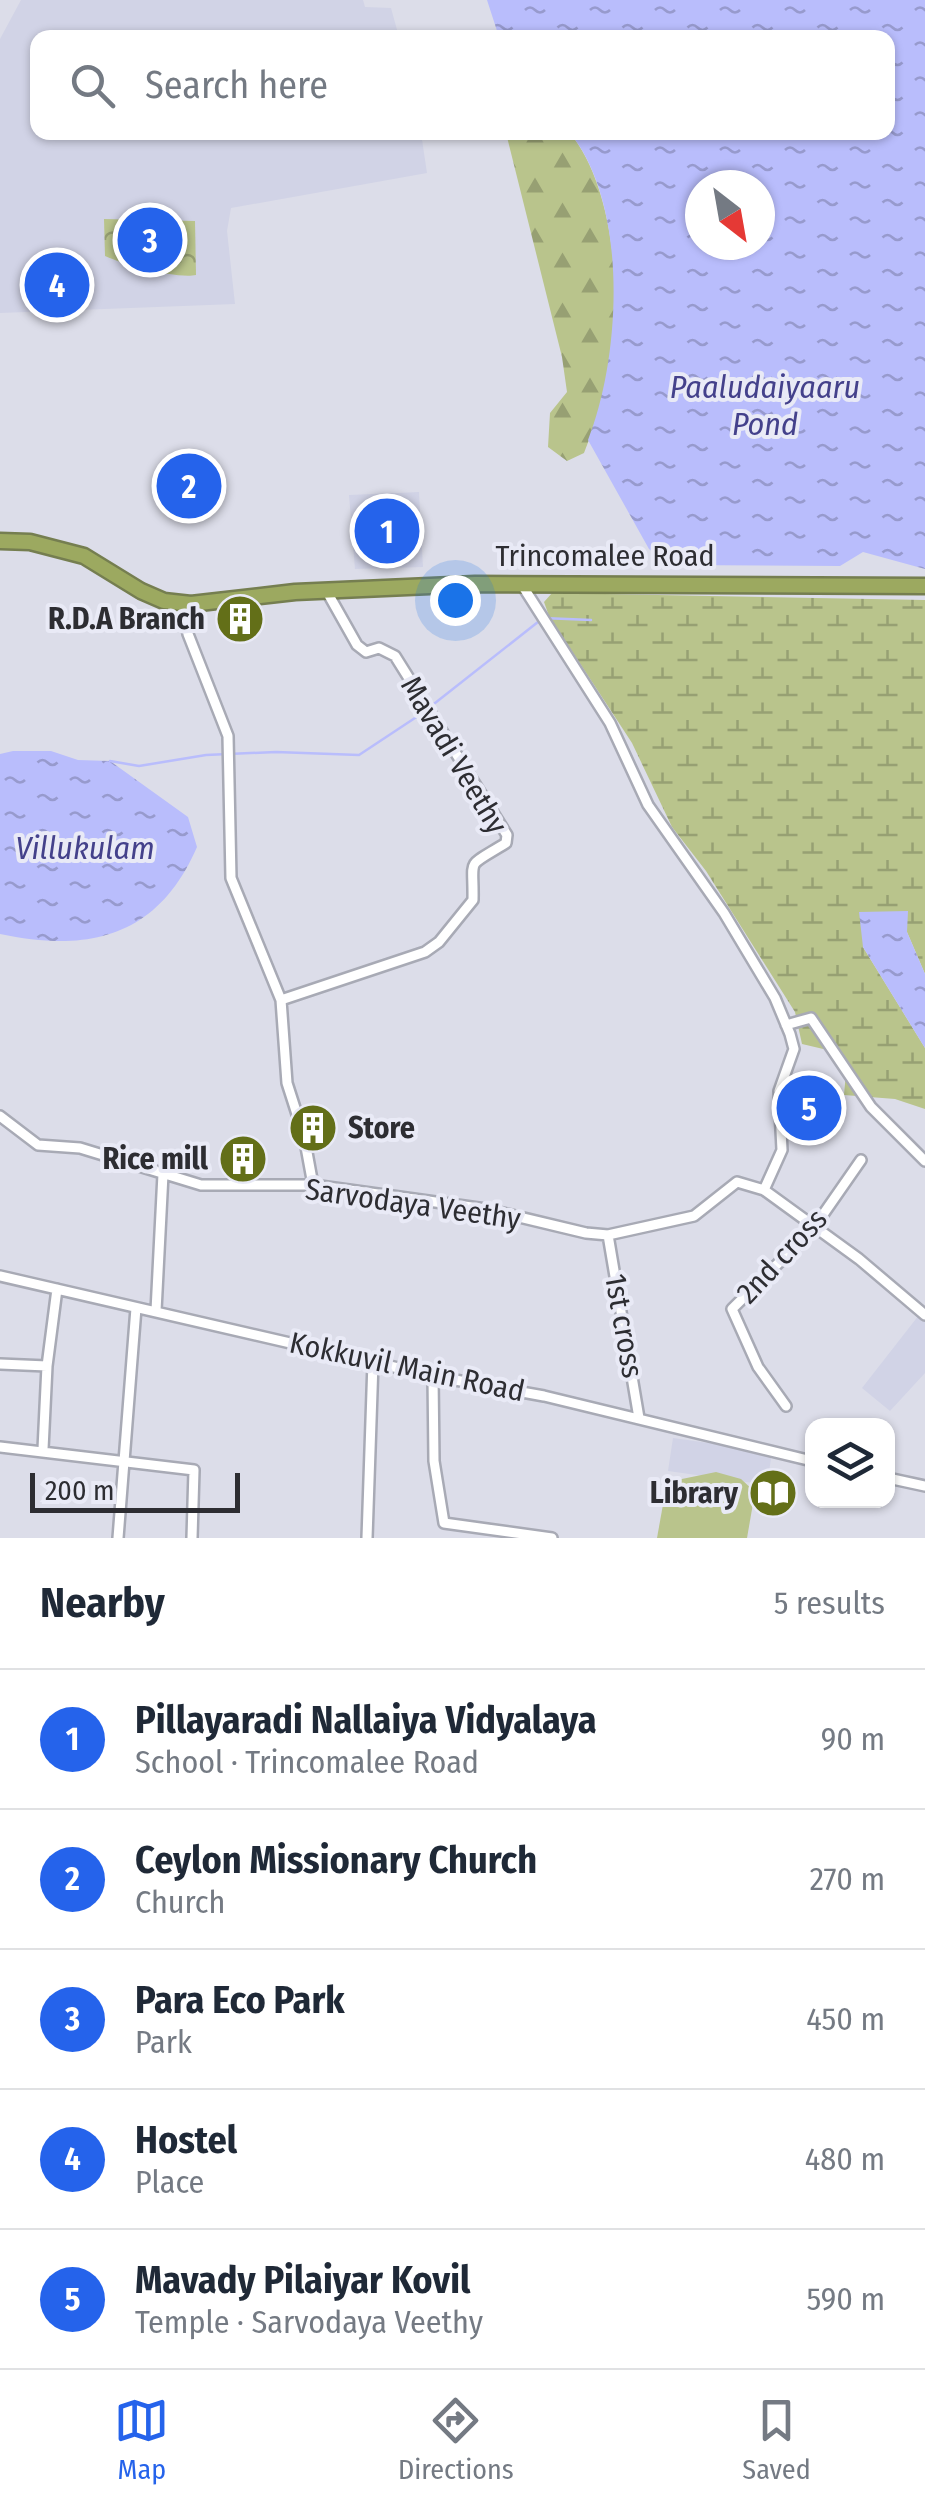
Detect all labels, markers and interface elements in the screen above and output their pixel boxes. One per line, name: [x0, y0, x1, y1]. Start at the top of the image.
search box: [30, 30, 895, 140]
icon: search: [65, 58, 120, 113]
text: Search here: [145, 62, 328, 108]
north arrow: [685, 170, 775, 260]
pin: 3: [118, 202, 182, 278]
pin: 4: [24, 248, 90, 322]
water label: Paaludaiyaaru Pond: [670, 368, 860, 443]
pin: 2: [156, 448, 222, 524]
pin: 1: [354, 494, 420, 568]
street label: Trincomalee Road: [496, 538, 715, 574]
your location: [430, 575, 481, 626]
building icon: R.D.A Branch: [214, 593, 266, 645]
place label: R.D.A Branch: [48, 601, 205, 637]
street label: Mavadi Veethy: [393, 670, 515, 841]
water label: Villukulam: [15, 829, 155, 867]
pin: 5: [776, 1070, 842, 1146]
building icon: Store: [287, 1102, 339, 1154]
place label: Store: [348, 1110, 415, 1146]
building icon: Rice mill: [217, 1133, 269, 1185]
place label: Rice mill: [102, 1141, 209, 1177]
street label: Sarvodaya Veethy: [303, 1171, 524, 1237]
street label: 2nd cross: [729, 1201, 835, 1311]
street label: 1st cross: [597, 1271, 651, 1381]
street label: Kokkuvil Main Road: [286, 1325, 528, 1409]
map controls: [805, 1418, 895, 1508]
button: layers: [805, 1418, 895, 1508]
library icon: Library: [747, 1467, 799, 1519]
scale bar: [30, 1468, 240, 1512]
text: 200 m: [45, 1474, 115, 1507]
place label: Library: [650, 1475, 739, 1511]
text: Nearby: [40, 1578, 165, 1628]
text: 5 results: [774, 1584, 885, 1622]
text: Pillayaradi Nallaiya Vidyalaya: [135, 1697, 597, 1743]
text: 1: [66, 1720, 79, 1758]
text: 90 m: [821, 1720, 885, 1758]
text: School · Trincomalee Road: [135, 1743, 479, 1781]
text: Ceylon Missionary Church: [135, 1837, 537, 1883]
text: 2: [65, 1860, 80, 1898]
text: 270 m: [810, 1860, 885, 1898]
text: Church: [135, 1883, 225, 1921]
text: Para Eco Park: [135, 1977, 345, 2023]
text: 3: [65, 2000, 80, 2038]
text: 450 m: [806, 2000, 885, 2038]
text: Park: [135, 2023, 192, 2061]
text: Hostel: [135, 2117, 237, 2163]
text: 4: [64, 2140, 81, 2178]
text: 480 m: [805, 2140, 885, 2178]
text: Place: [135, 2163, 204, 2201]
text: Mavady Pilaiyar Kovil: [135, 2257, 470, 2303]
text: 5: [65, 2280, 80, 2318]
text: 590 m: [806, 2280, 885, 2318]
text: Temple · Sarvodaya Veethy: [135, 2303, 483, 2341]
tab: Map: [114, 2393, 169, 2486]
tab: Directions: [398, 2393, 514, 2486]
tab: Saved: [742, 2393, 811, 2486]

